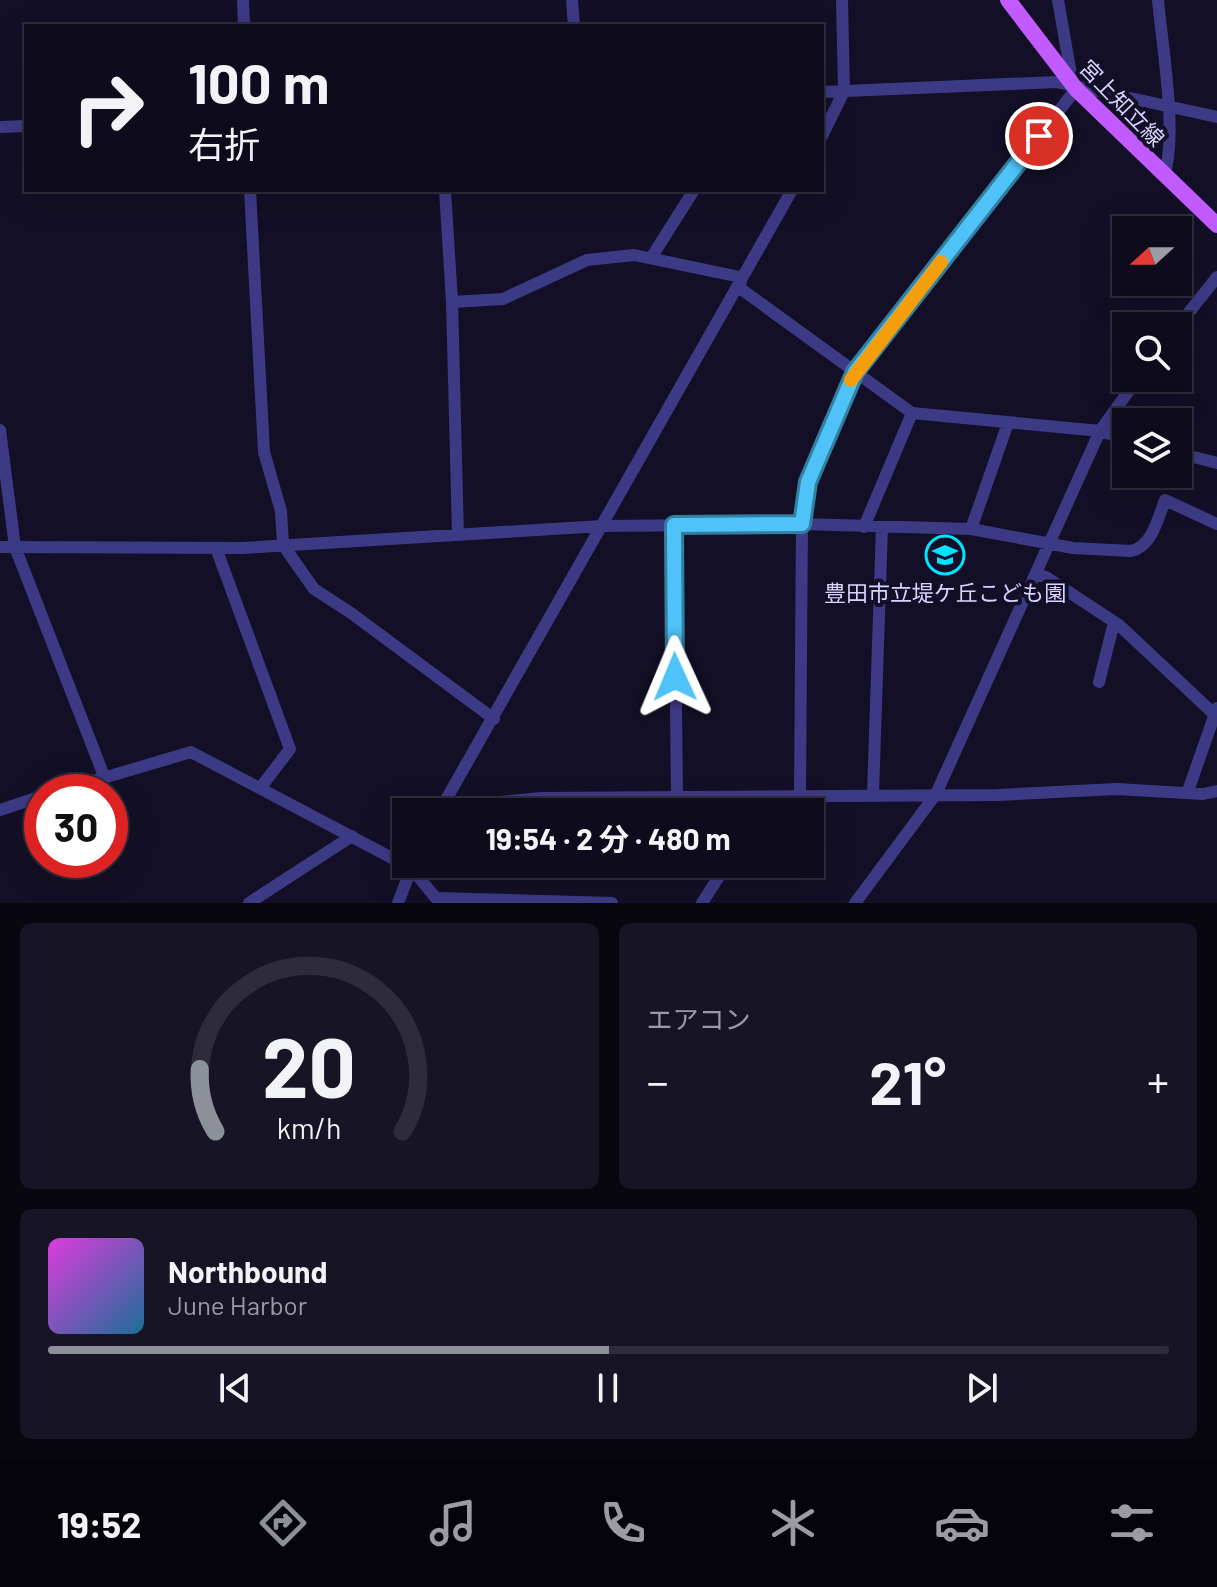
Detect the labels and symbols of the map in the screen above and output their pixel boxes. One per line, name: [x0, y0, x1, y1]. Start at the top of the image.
street label: 宮上知立線: [1075, 54, 1170, 151]
pin: [1005, 102, 1073, 170]
north arrow: [1112, 216, 1192, 296]
school or university icon: 豊田市立堤ケ丘こども園: [924, 534, 966, 576]
place label: 豊田市立堤ケ丘こども園: [824, 579, 1066, 605]
position arrow: [633, 635, 717, 719]
speed limit sign: 30: [24, 774, 128, 878]

